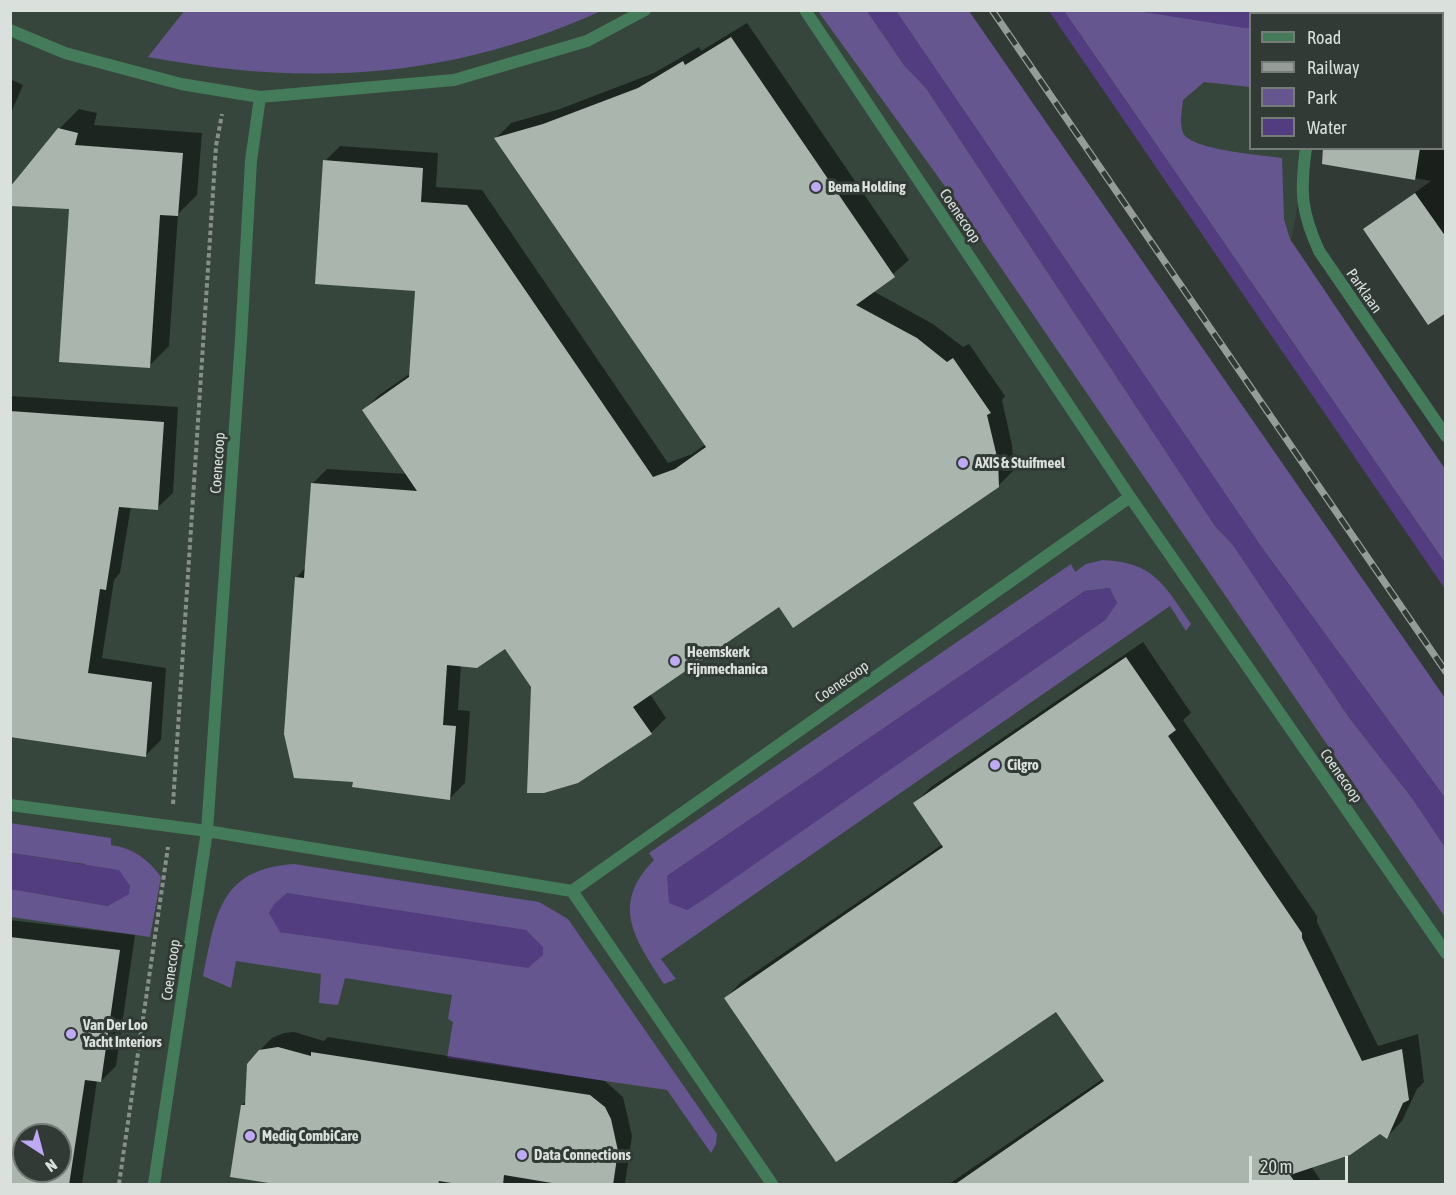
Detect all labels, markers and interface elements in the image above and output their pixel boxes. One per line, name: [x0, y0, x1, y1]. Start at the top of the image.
legend: [1249, 12, 1444, 150]
text: Road: [1307, 27, 1341, 48]
text: Railway: [1307, 57, 1359, 78]
text: Park: [1307, 87, 1337, 108]
text: Water: [1307, 117, 1346, 138]
place label: Bema Holding: [828, 178, 906, 196]
marker: Bema Holding: [809, 180, 823, 194]
street label: Coenecoop: [935, 186, 985, 246]
street label: Parklaan: [1342, 265, 1386, 317]
street label: Coenecoop: [207, 432, 229, 494]
place label: AXIS & Stuifmeel: [975, 454, 1065, 472]
marker: AXIS & Stuifmeel: [956, 456, 970, 470]
place label: Heemskerk Fijnmechanica: [687, 643, 768, 678]
marker: Heemskerk Fijnmechanica: [668, 654, 682, 668]
street label: Coenecoop: [812, 657, 872, 707]
street label: Coenecoop: [1316, 746, 1366, 806]
place label: Cilgro: [1007, 756, 1039, 774]
marker: Cilgro: [988, 758, 1002, 772]
street label: Coenecoop: [158, 938, 184, 1002]
place label: Van Der Loo Yacht Interiors: [83, 1016, 162, 1051]
marker: Van Der Loo Yacht Interiors: [64, 1027, 78, 1041]
north arrow: [12, 1123, 72, 1183]
place label: Mediq CombiCare: [262, 1127, 359, 1145]
marker: Mediq CombiCare: [243, 1129, 257, 1143]
scale bar: [1252, 1144, 1351, 1182]
place label: Data Connections: [534, 1146, 631, 1164]
marker: Data Connections: [515, 1148, 529, 1162]
text: N: [42, 1156, 61, 1176]
text: 20 m: [1260, 1156, 1292, 1177]

